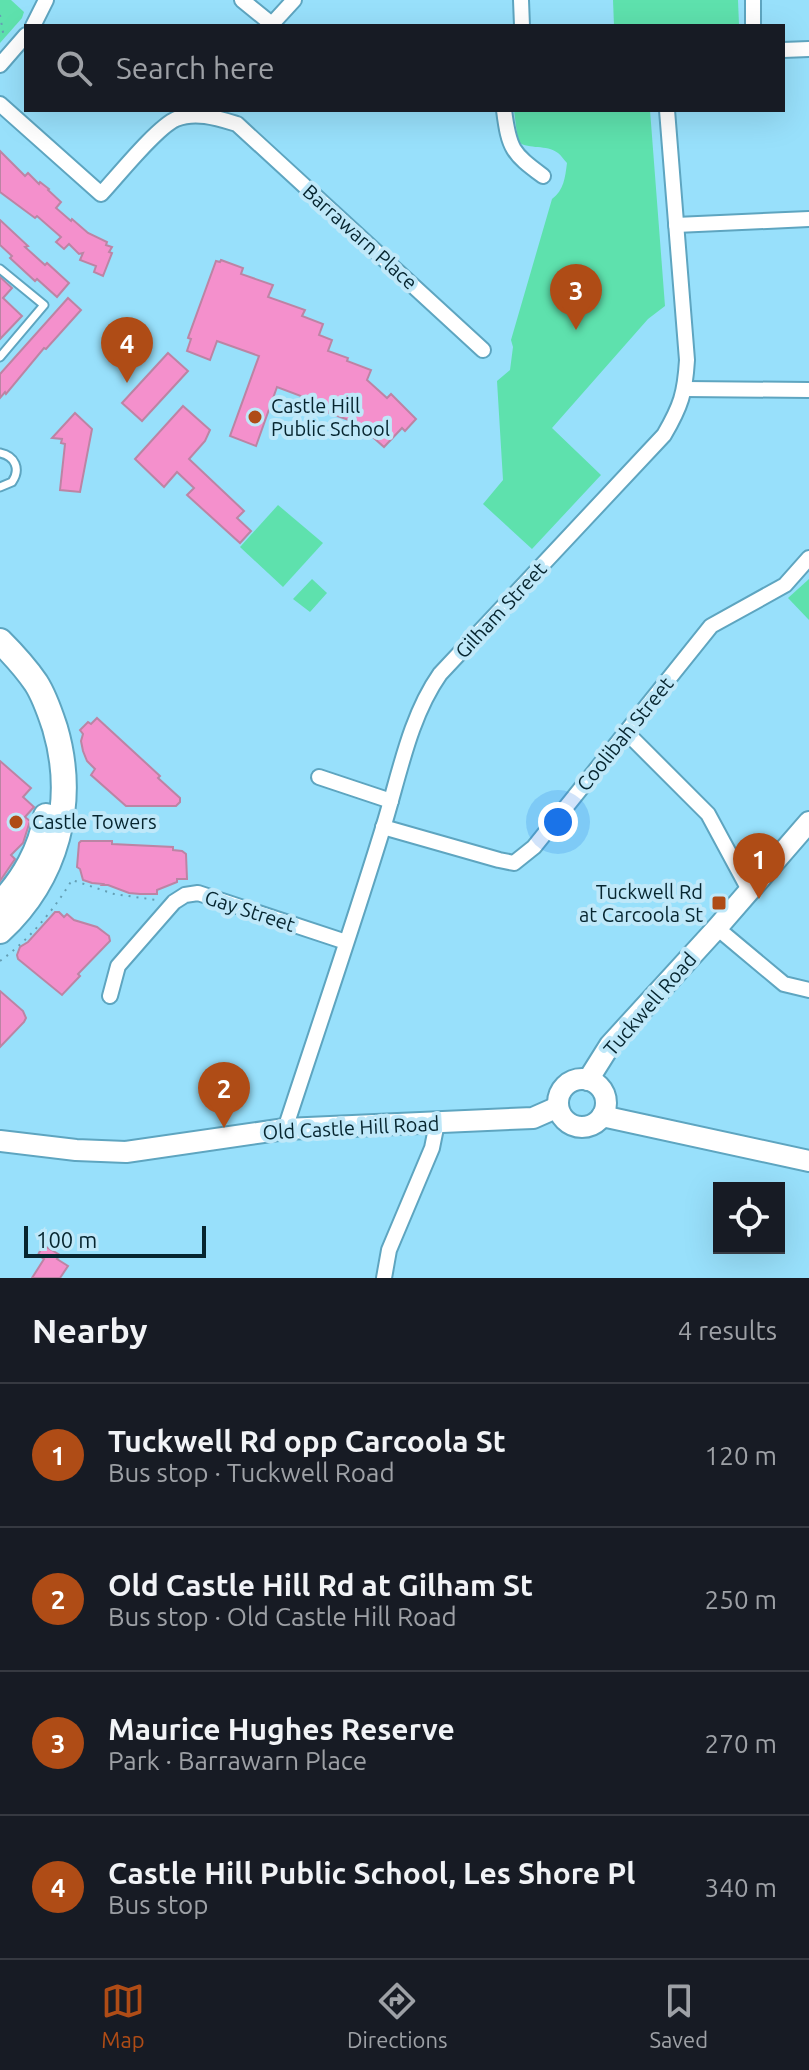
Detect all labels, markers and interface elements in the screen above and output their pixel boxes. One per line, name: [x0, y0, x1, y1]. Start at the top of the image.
search box: [24, 24, 785, 112]
icon: search: [52, 46, 96, 90]
text: Search here: [116, 51, 275, 85]
street label: Barrawarn Place: [299, 179, 422, 294]
pin: 3: [550, 264, 602, 330]
pin: 4: [101, 317, 153, 383]
place label: Castle Hill Public School: [271, 394, 390, 440]
marker: Castle Hill Public School: [246, 408, 264, 426]
street label: Gilham Street: [450, 557, 551, 662]
street label: Coolibah Street: [572, 672, 678, 795]
your location: [538, 802, 578, 842]
place label: Castle Towers: [32, 810, 157, 833]
marker: Castle Towers: [7, 813, 25, 831]
pin: 1: [733, 833, 785, 899]
place label: Tuckwell Rd at Carcoola St: [579, 880, 703, 926]
street label: Gay Street: [202, 885, 298, 936]
marker: Tuckwell Rd at Carcoola St: [710, 894, 728, 912]
street label: Tuckwell Road: [599, 947, 701, 1060]
pin: 2: [198, 1062, 250, 1128]
street label: Old Castle Hill Road: [262, 1111, 440, 1144]
map controls: [713, 1182, 785, 1254]
button: locate: [713, 1182, 785, 1254]
scale bar: [24, 1222, 206, 1258]
text: 100 m: [36, 1227, 97, 1252]
text: Nearby: [32, 1311, 147, 1349]
text: 4 results: [678, 1316, 777, 1345]
text: Tuckwell Rd opp Carcoola St: [108, 1424, 506, 1458]
text: 1: [51, 1441, 65, 1470]
text: 120 m: [705, 1441, 777, 1470]
text: Bus stop · Tuckwell Road: [108, 1458, 395, 1487]
text: Old Castle Hill Rd at Gilham St: [108, 1568, 533, 1602]
text: 2: [51, 1585, 65, 1614]
text: 250 m: [705, 1585, 777, 1614]
text: Bus stop · Old Castle Hill Road: [108, 1602, 457, 1631]
text: Maurice Hughes Reserve: [108, 1712, 455, 1746]
text: 3: [51, 1729, 65, 1758]
text: 270 m: [705, 1729, 777, 1758]
text: Park · Barrawarn Place: [108, 1746, 367, 1775]
text: Castle Hill Public School, Les Shore Pl: [108, 1856, 635, 1890]
text: 4: [51, 1873, 65, 1902]
text: 340 m: [705, 1873, 777, 1902]
text: Bus stop: [108, 1890, 208, 1919]
tab: Map: [101, 1979, 145, 2052]
tab: Directions: [347, 1979, 448, 2052]
tab: Saved: [649, 1979, 708, 2052]

